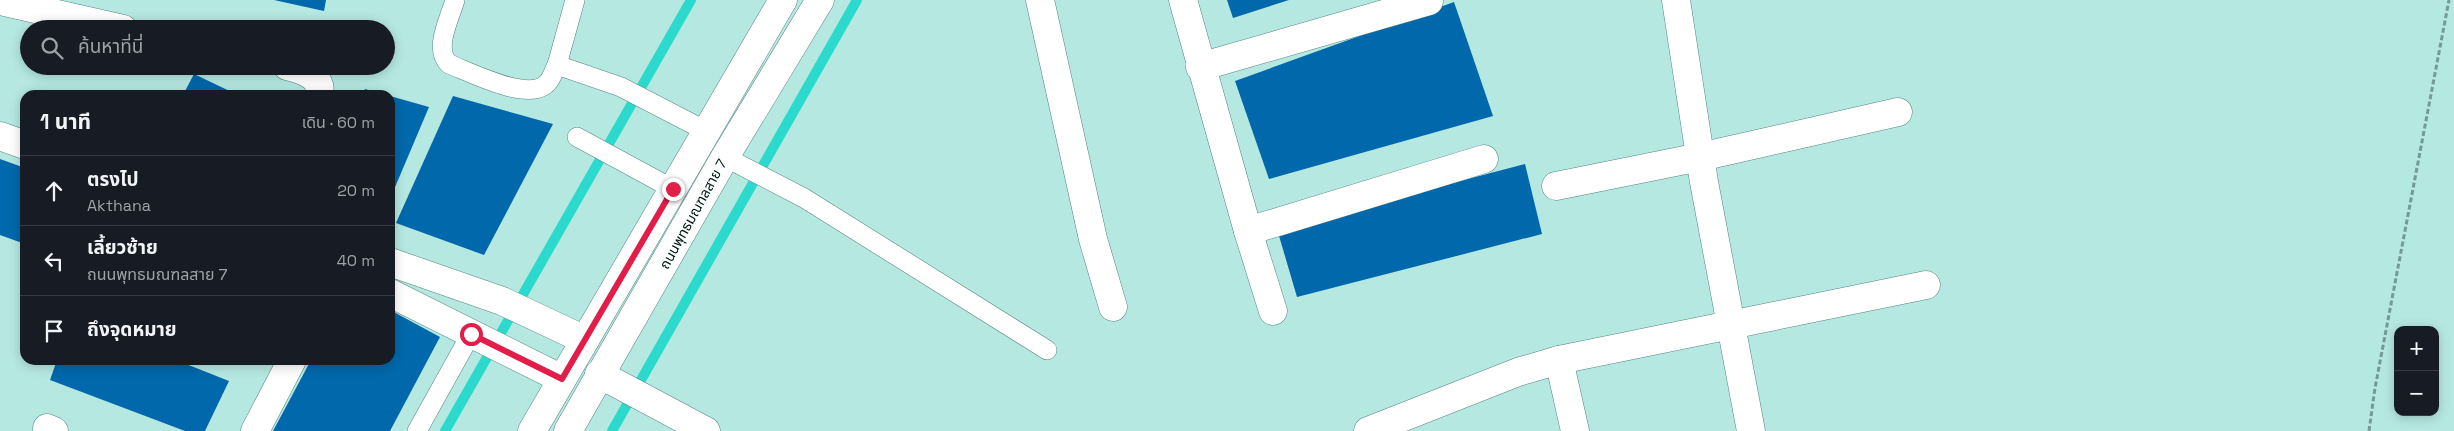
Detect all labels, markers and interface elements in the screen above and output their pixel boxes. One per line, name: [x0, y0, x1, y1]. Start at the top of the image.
search box: [20, 20, 395, 75]
icon: search: [38, 34, 66, 62]
text: ค้นหาที่นี่: [78, 34, 143, 59]
text: 1 นาที: [40, 108, 91, 135]
text: เดิน · 60 m: [302, 112, 375, 133]
street label: ถนนพุทธมณฑลสาย 7: [655, 156, 731, 272]
text: ตรงไป: [87, 167, 139, 192]
icon: ahead: [40, 177, 68, 205]
route end: [662, 178, 685, 201]
text: 20 m: [337, 180, 375, 201]
text: Akthana: [87, 195, 151, 216]
text: เลี้ยวซ้าย: [87, 235, 158, 260]
icon: left: [40, 247, 68, 275]
text: 40 m: [337, 250, 375, 271]
text: ถนนพุทธมณฑลสาย 7: [87, 264, 228, 285]
icon: arrive: [40, 317, 68, 345]
text: ถึงจุดหมาย: [87, 317, 177, 342]
route start: [460, 323, 483, 346]
map controls: [2394, 326, 2439, 416]
button: +: [2394, 326, 2439, 371]
button: −: [2394, 371, 2439, 416]

